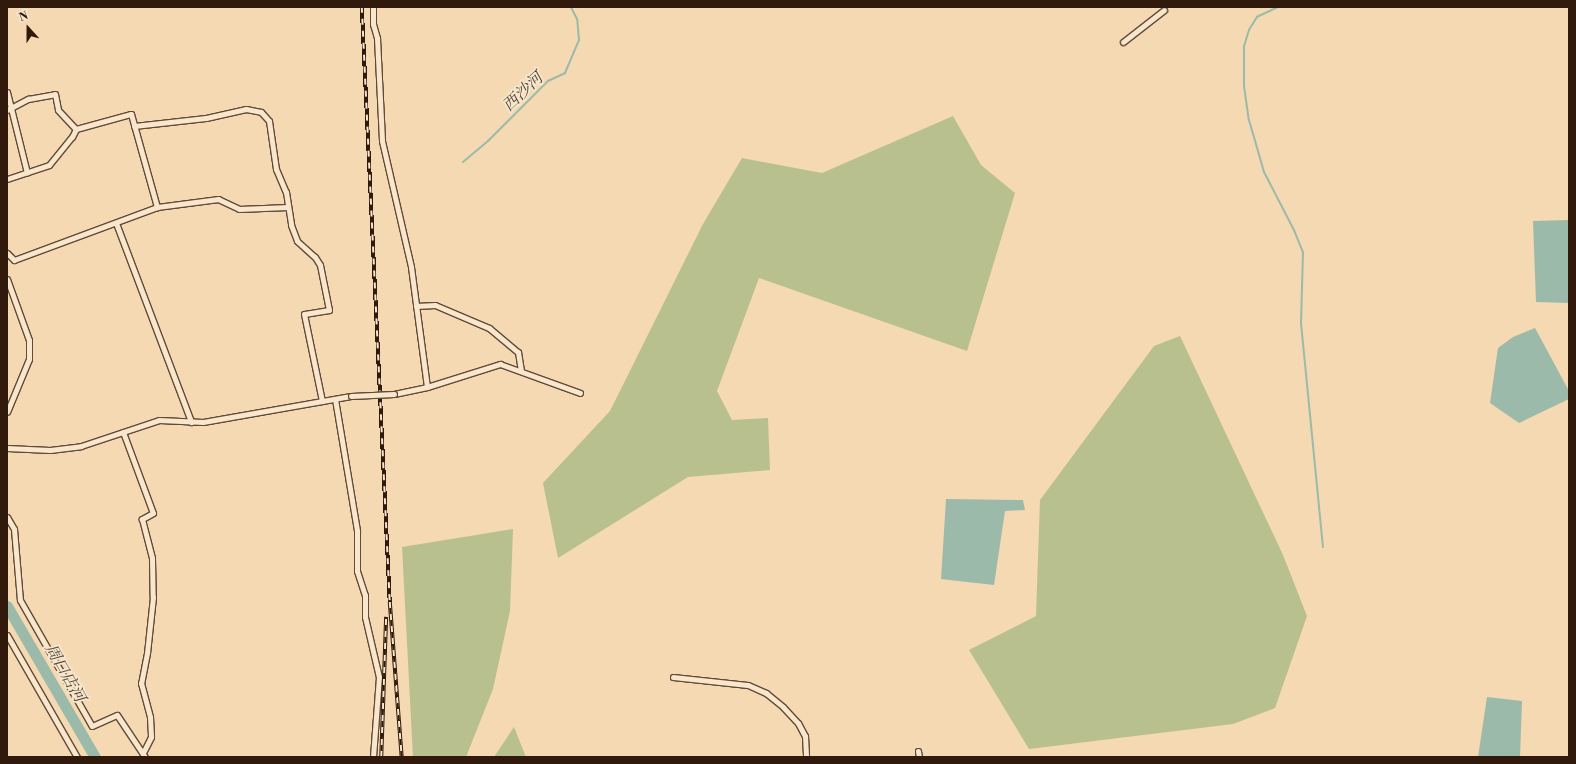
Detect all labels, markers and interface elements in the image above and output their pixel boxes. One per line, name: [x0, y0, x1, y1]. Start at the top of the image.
north arrow: [8, 8, 48, 48]
text: N: [17, 9, 30, 25]
water label: 西沙河: [499, 69, 547, 115]
water label: 周口店河: [41, 640, 89, 706]

